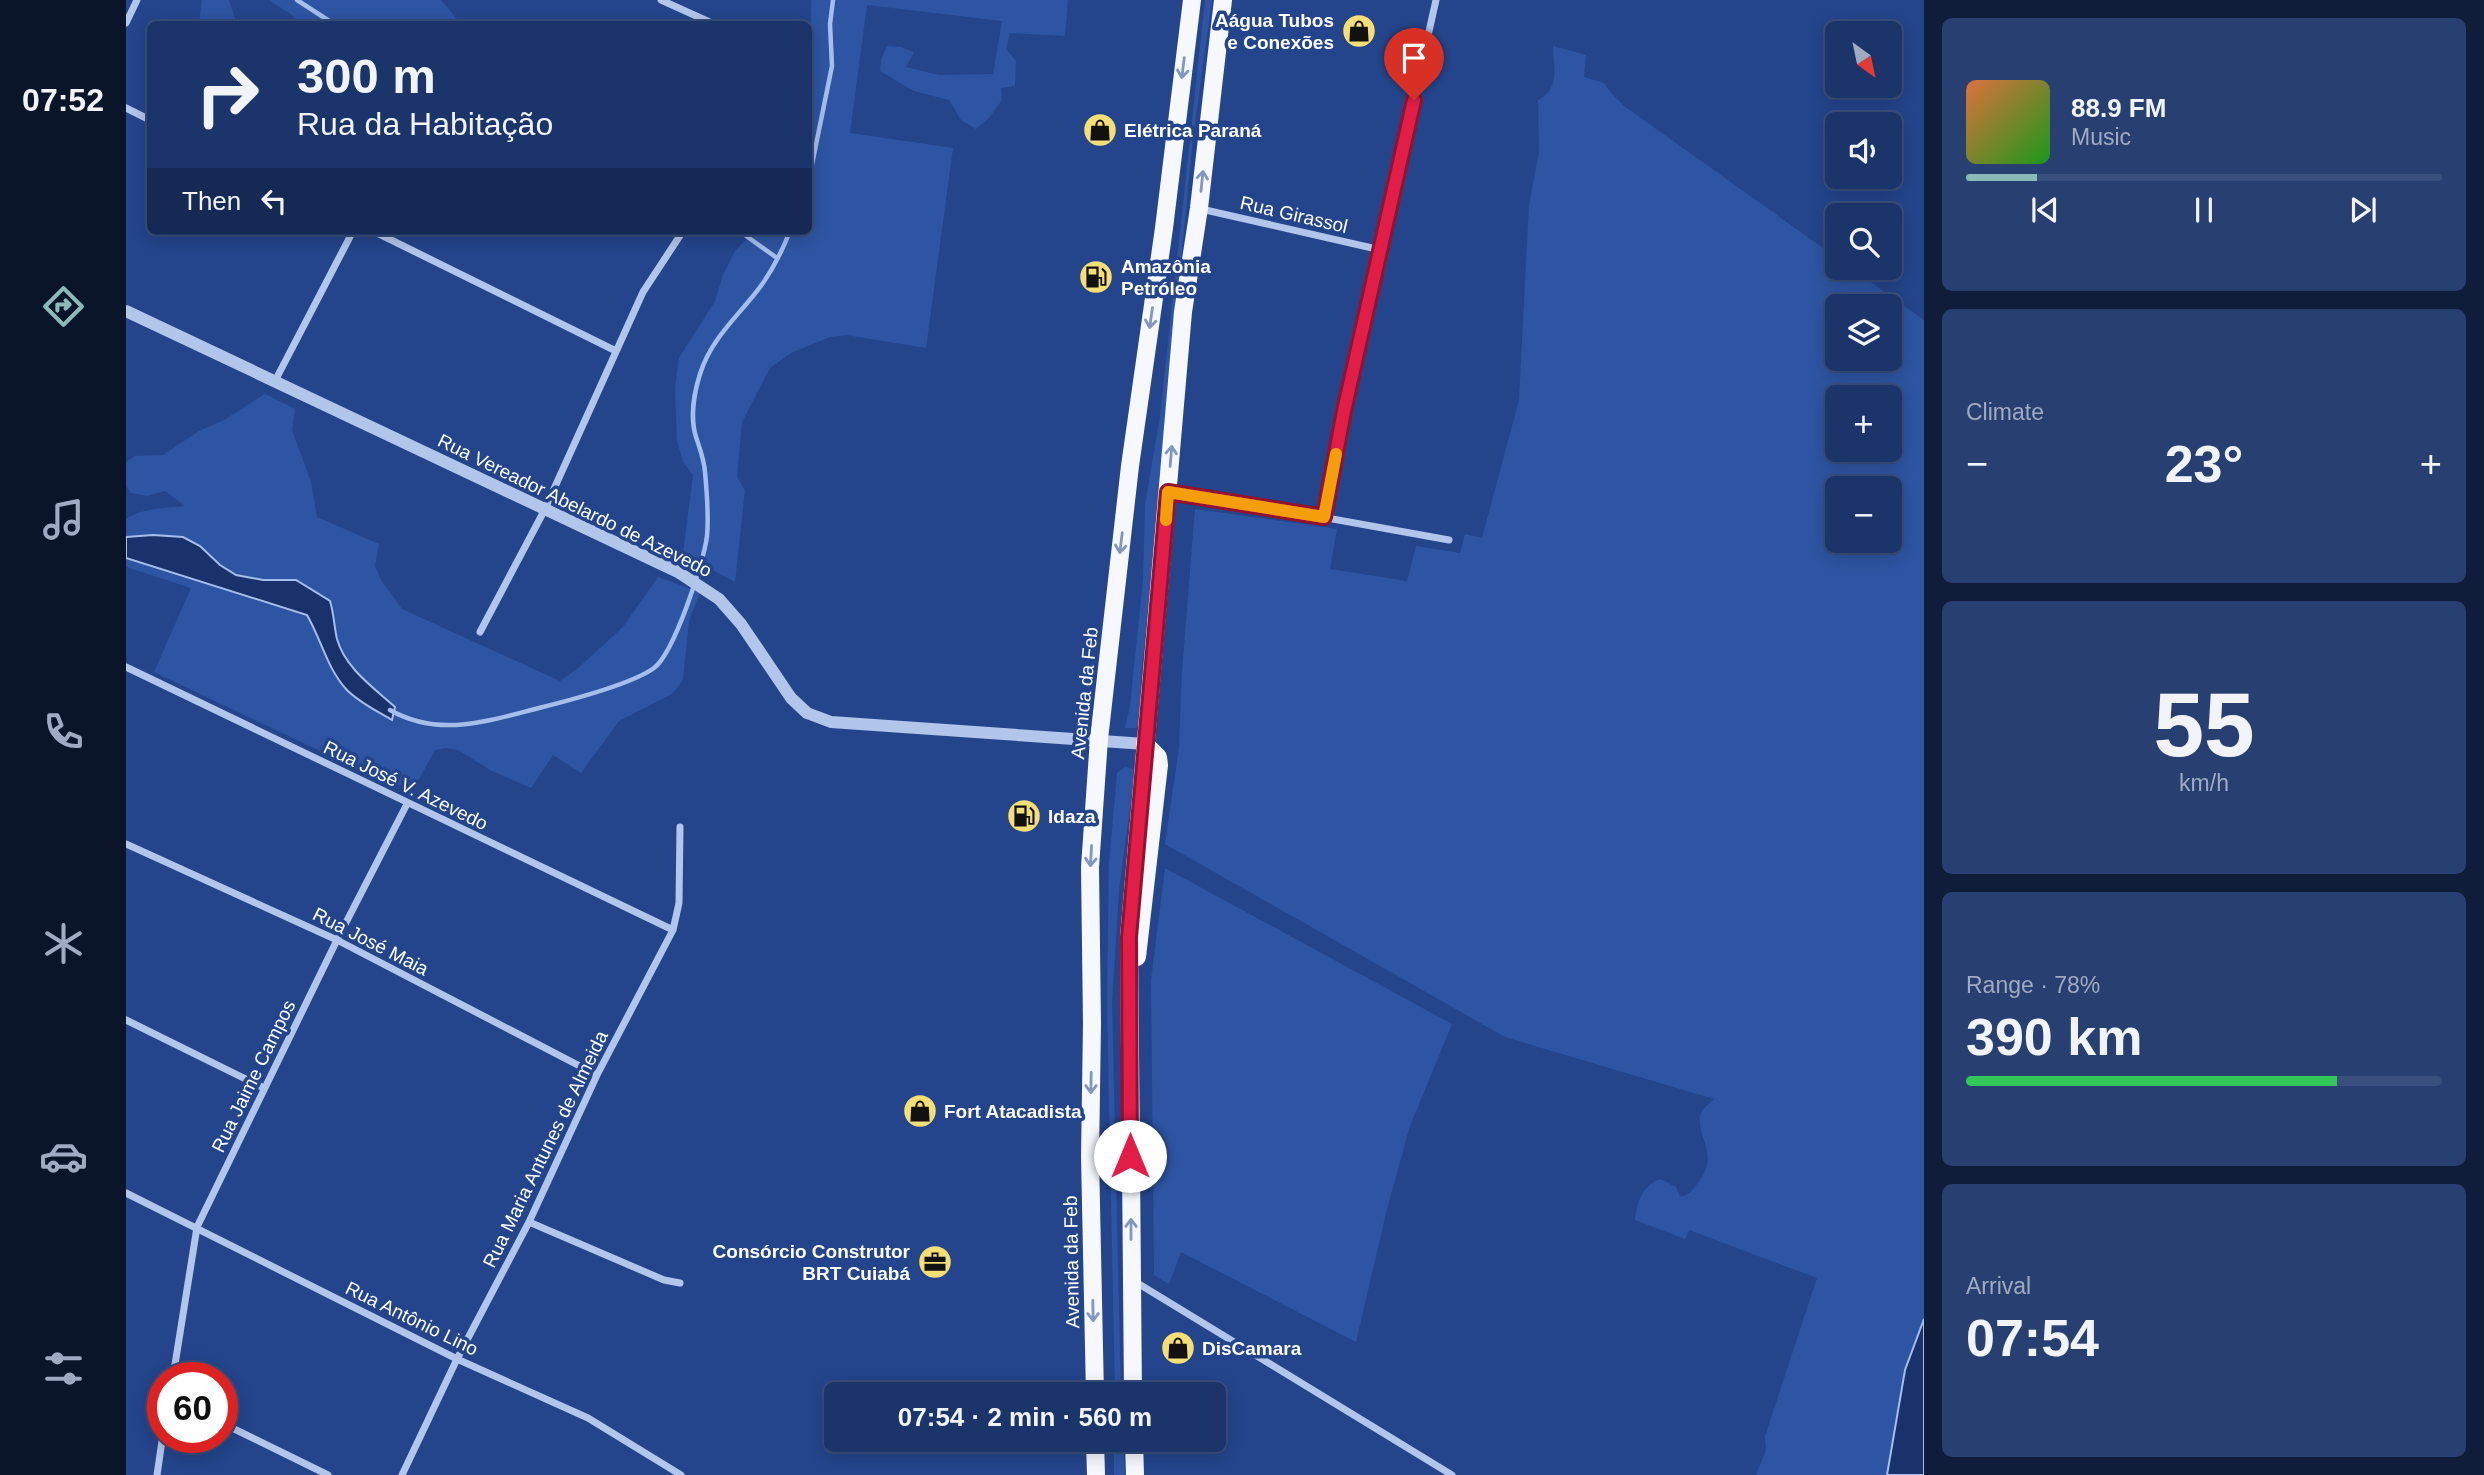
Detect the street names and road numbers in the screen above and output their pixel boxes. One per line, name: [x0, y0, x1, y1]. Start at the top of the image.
street label: Rua Girassol: [1238, 192, 1350, 237]
street label: Rua Vereador Abelardo de Azevedo: [434, 430, 715, 581]
street label: Avenida da Feb: [1067, 626, 1102, 760]
street label: Rua José V. Azevedo: [320, 737, 491, 834]
street label: Rua José Maia: [310, 903, 432, 980]
street label: Rua Jaime Campos: [207, 997, 299, 1156]
street label: Rua Maria Antunes de Almeida: [479, 1027, 612, 1271]
street label: Avenida da Feb: [1060, 1195, 1083, 1329]
street label: Rua Antônio Lino: [342, 1277, 481, 1360]

